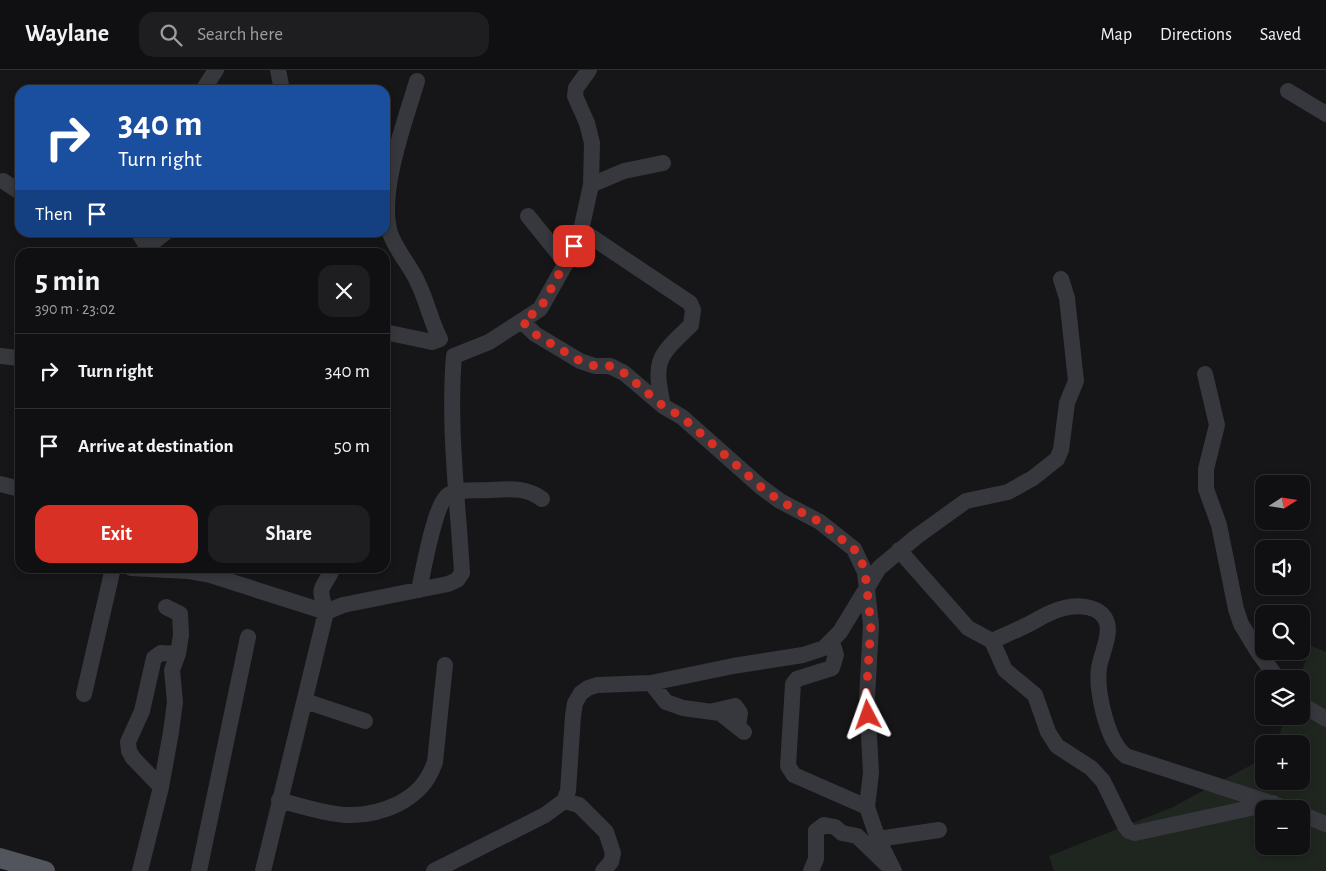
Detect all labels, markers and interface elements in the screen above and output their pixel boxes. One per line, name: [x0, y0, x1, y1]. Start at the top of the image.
search box: [139, 12, 489, 57]
icon: search: [157, 21, 185, 49]
text: Waylane: [25, 22, 109, 46]
text: Search here: [197, 25, 283, 44]
text: Map: [1101, 26, 1132, 44]
text: Directions: [1160, 26, 1232, 44]
text: Saved: [1260, 26, 1301, 44]
icon: right: [35, 105, 100, 170]
text: 340 m: [118, 107, 202, 142]
text: Turn right: [118, 148, 202, 170]
icon: arrive: [83, 200, 111, 228]
text: Then: [35, 205, 73, 224]
pin: [553, 225, 595, 267]
icon: arrive: [560, 232, 588, 260]
button: close: [318, 265, 370, 317]
text: 5 min: [35, 266, 100, 296]
text: 390 m · 23:02: [35, 301, 115, 317]
icon: right: [35, 357, 63, 385]
text: Turn right: [78, 362, 153, 381]
text: 340 m: [325, 362, 370, 381]
icon: arrive: [35, 432, 63, 460]
text: Arrive at destination: [78, 437, 234, 456]
text: 50 m: [334, 437, 370, 456]
north arrow: [1255, 475, 1310, 530]
map controls: [1255, 475, 1310, 855]
button: Exit: [35, 505, 198, 563]
button: Share: [208, 505, 370, 563]
button: sound: [1255, 540, 1310, 595]
button: search: [1255, 605, 1310, 660]
button: layers: [1255, 670, 1310, 725]
position arrow: [841, 688, 893, 740]
button: +: [1255, 735, 1310, 790]
button: −: [1255, 800, 1310, 855]

